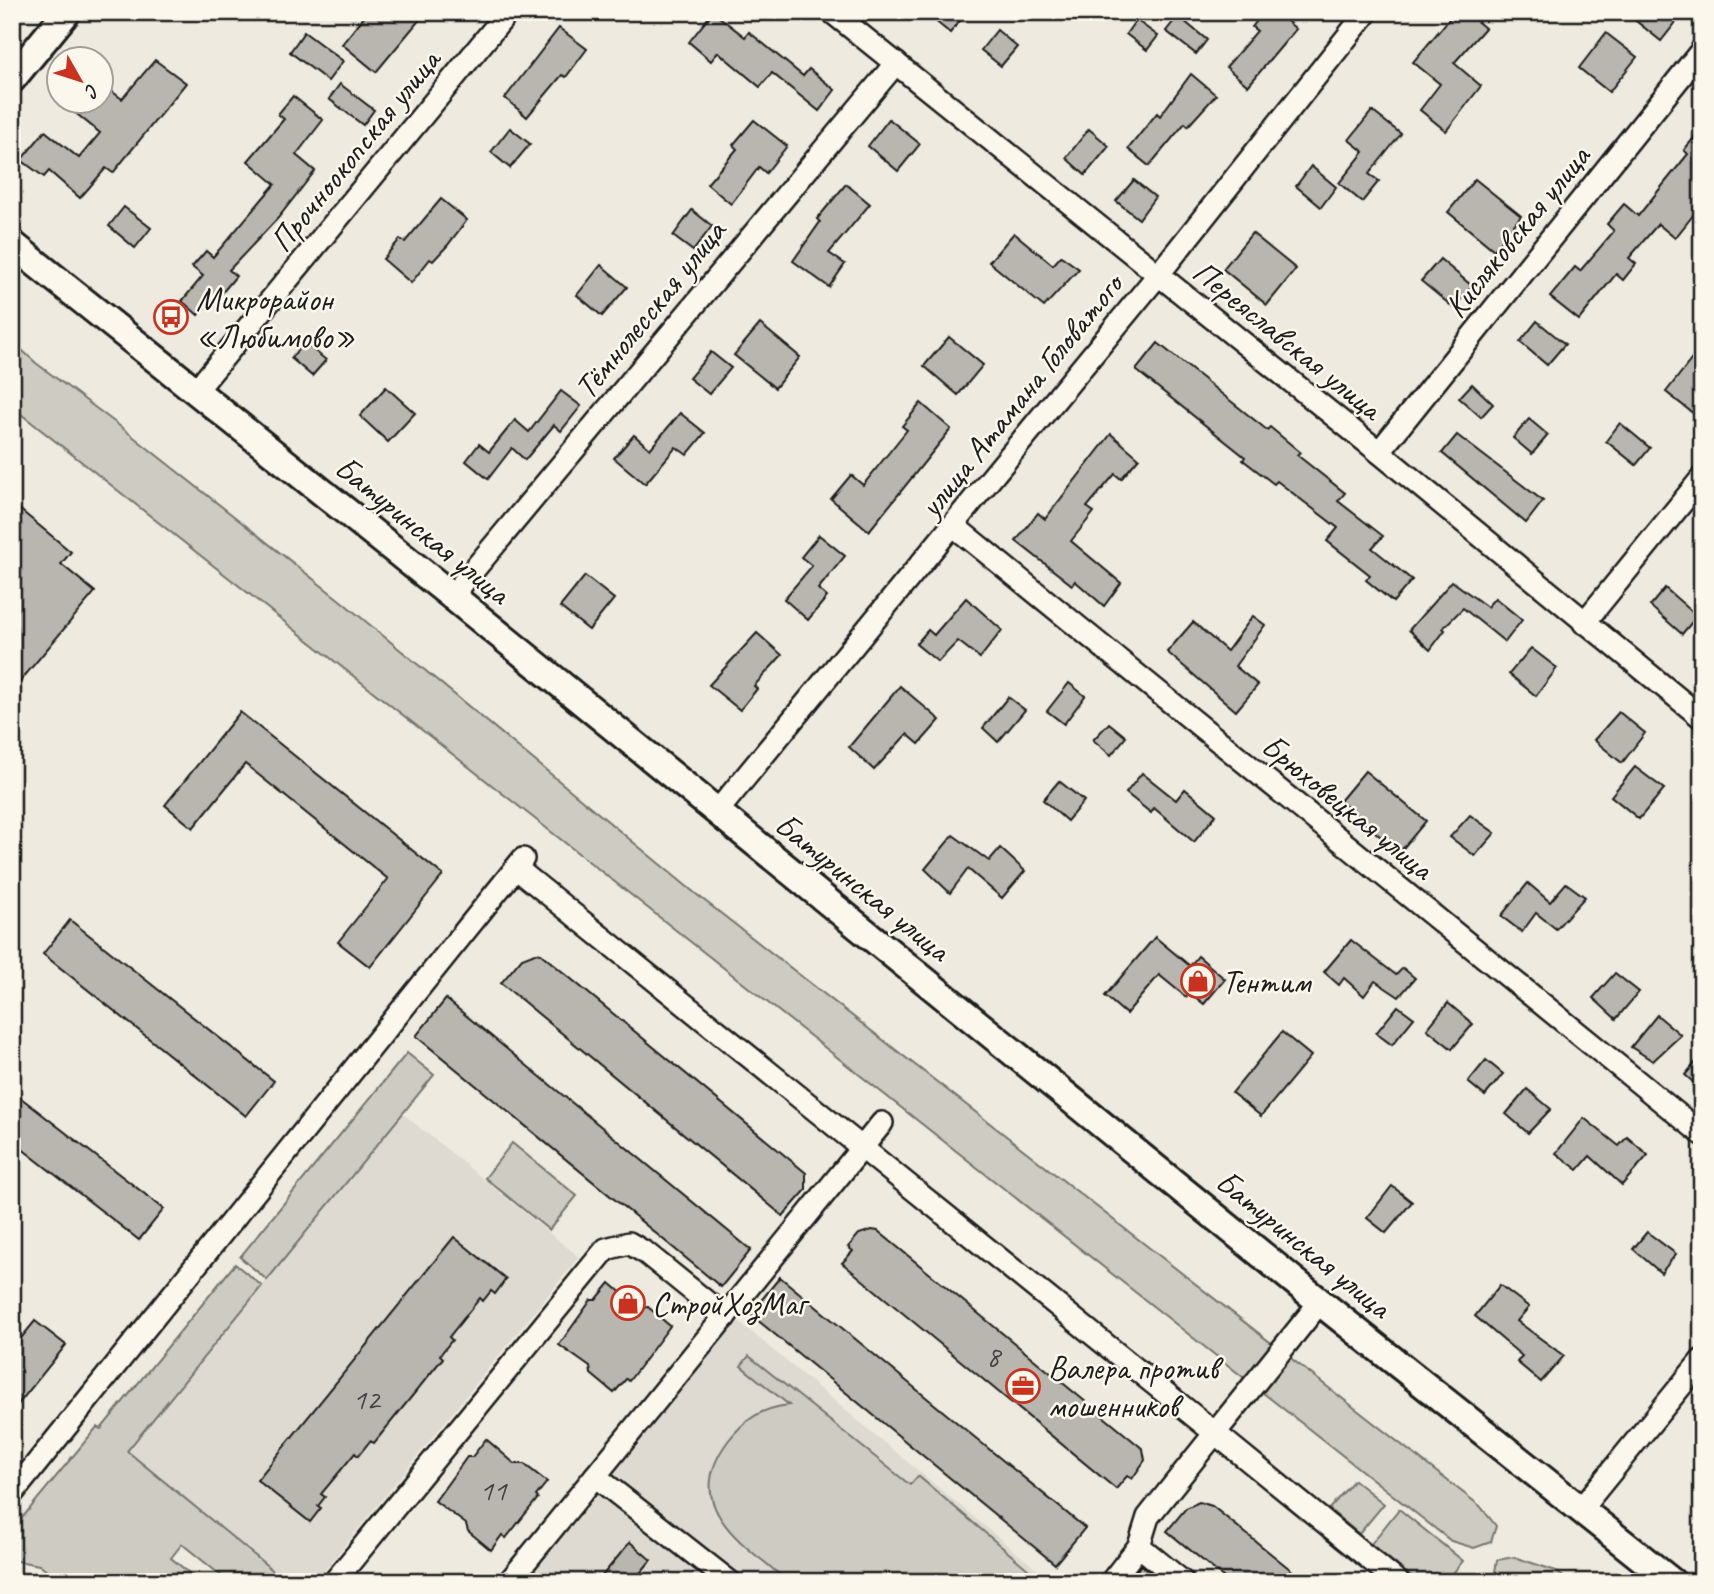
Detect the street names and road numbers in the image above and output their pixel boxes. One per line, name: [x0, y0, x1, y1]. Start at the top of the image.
street label: Прочноокопская улица: [260, 39, 451, 261]
street label: Кисляковская улица: [1435, 136, 1600, 326]
street label: Тёмнолесская улица: [565, 210, 736, 408]
street label: Переяславская улица: [1184, 251, 1392, 430]
street label: улица Атамана Головатого: [908, 263, 1134, 527]
street label: Батуринская улица: [326, 446, 520, 614]
street label: Брюховецкая улица: [1253, 725, 1443, 890]
street label: Батуринская улица: [766, 803, 960, 971]
street label: Батуринская улица: [1207, 1160, 1401, 1328]

